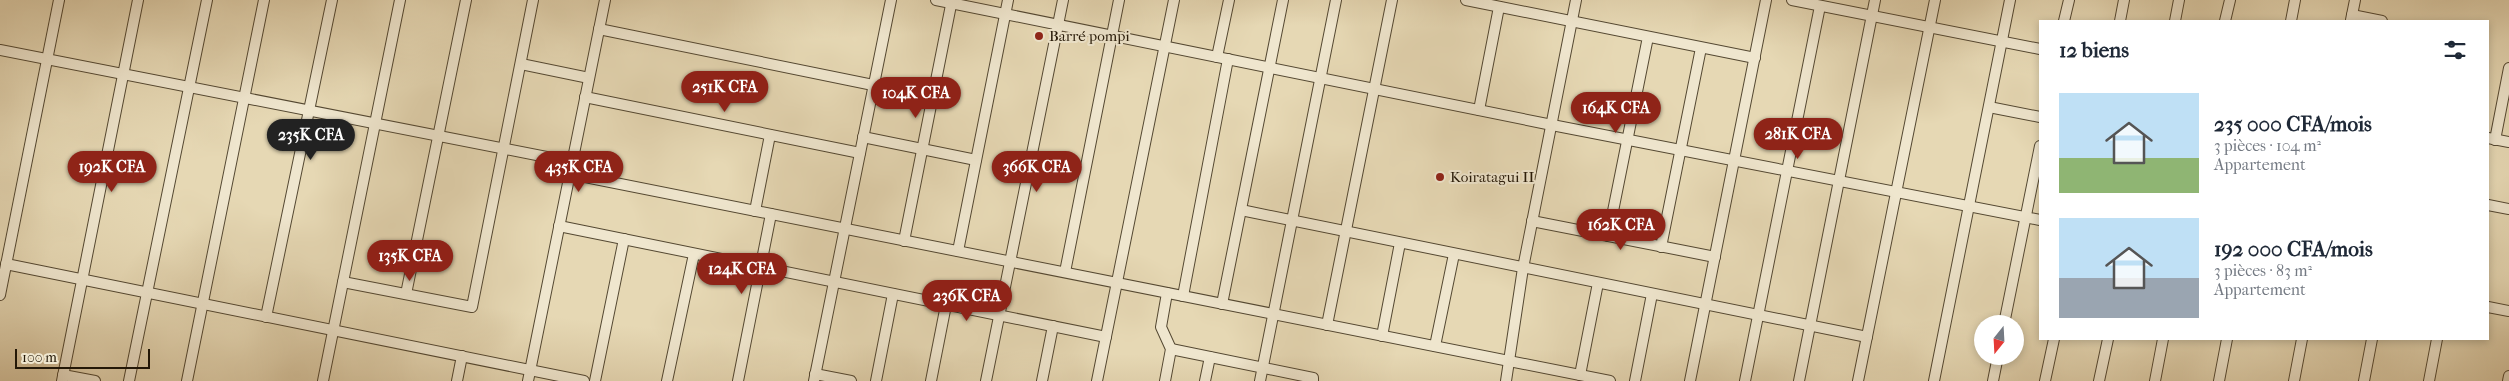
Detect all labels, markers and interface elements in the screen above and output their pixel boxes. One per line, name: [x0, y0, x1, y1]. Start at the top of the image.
place label: Barré pompi: [1049, 27, 1130, 45]
marker: Barré pompi: [1033, 30, 1045, 42]
icon: filters: [2441, 36, 2469, 64]
text: 12 biens: [2059, 38, 2129, 62]
pin: 251K CFA: [673, 70, 777, 113]
pin: 104K CFA: [864, 76, 968, 119]
text: 251K CFA: [692, 77, 758, 96]
text: 104K CFA: [882, 83, 950, 102]
pin: 164K CFA: [1564, 92, 1668, 134]
text: 164K CFA: [1582, 98, 1650, 117]
text: 235 000 CFA/mois: [2214, 112, 2372, 136]
icon: home: [2099, 113, 2159, 173]
pin: 281K CFA: [1746, 118, 1850, 160]
pin: 235K CFA: [259, 119, 363, 161]
text: 281K CFA: [1765, 124, 1831, 143]
text: 235K CFA: [278, 125, 344, 144]
text: 3 pièces · 104 m²: [2214, 136, 2321, 155]
pin: 192K CFA: [60, 150, 164, 193]
pin: 435K CFA: [527, 150, 631, 193]
pin: 366K CFA: [985, 150, 1089, 193]
text: Appartement: [2214, 155, 2306, 174]
text: 192K CFA: [79, 157, 145, 176]
text: 435K CFA: [545, 157, 613, 176]
text: 366K CFA: [1003, 157, 1071, 176]
place label: Koiratagui II: [1450, 168, 1534, 186]
marker: Koiratagui II: [1434, 171, 1446, 183]
pin: 162K CFA: [1569, 208, 1673, 251]
text: 162K CFA: [1587, 215, 1655, 234]
text: 192 000 CFA/mois: [2214, 237, 2373, 261]
icon: home: [2099, 238, 2159, 298]
pin: 135K CFA: [358, 240, 462, 282]
text: 135K CFA: [378, 246, 442, 265]
pin: 124K CFA: [690, 252, 794, 295]
text: 124K CFA: [708, 259, 776, 278]
text: 3 pièces · 83 m²: [2214, 261, 2312, 280]
pin: 236K CFA: [915, 280, 1019, 322]
text: Appartement: [2214, 280, 2306, 299]
text: 236K CFA: [933, 286, 1001, 305]
north arrow: [1974, 315, 2024, 365]
map controls: [1974, 315, 2024, 365]
scale bar: [15, 346, 150, 369]
text: 100 m: [22, 349, 57, 366]

